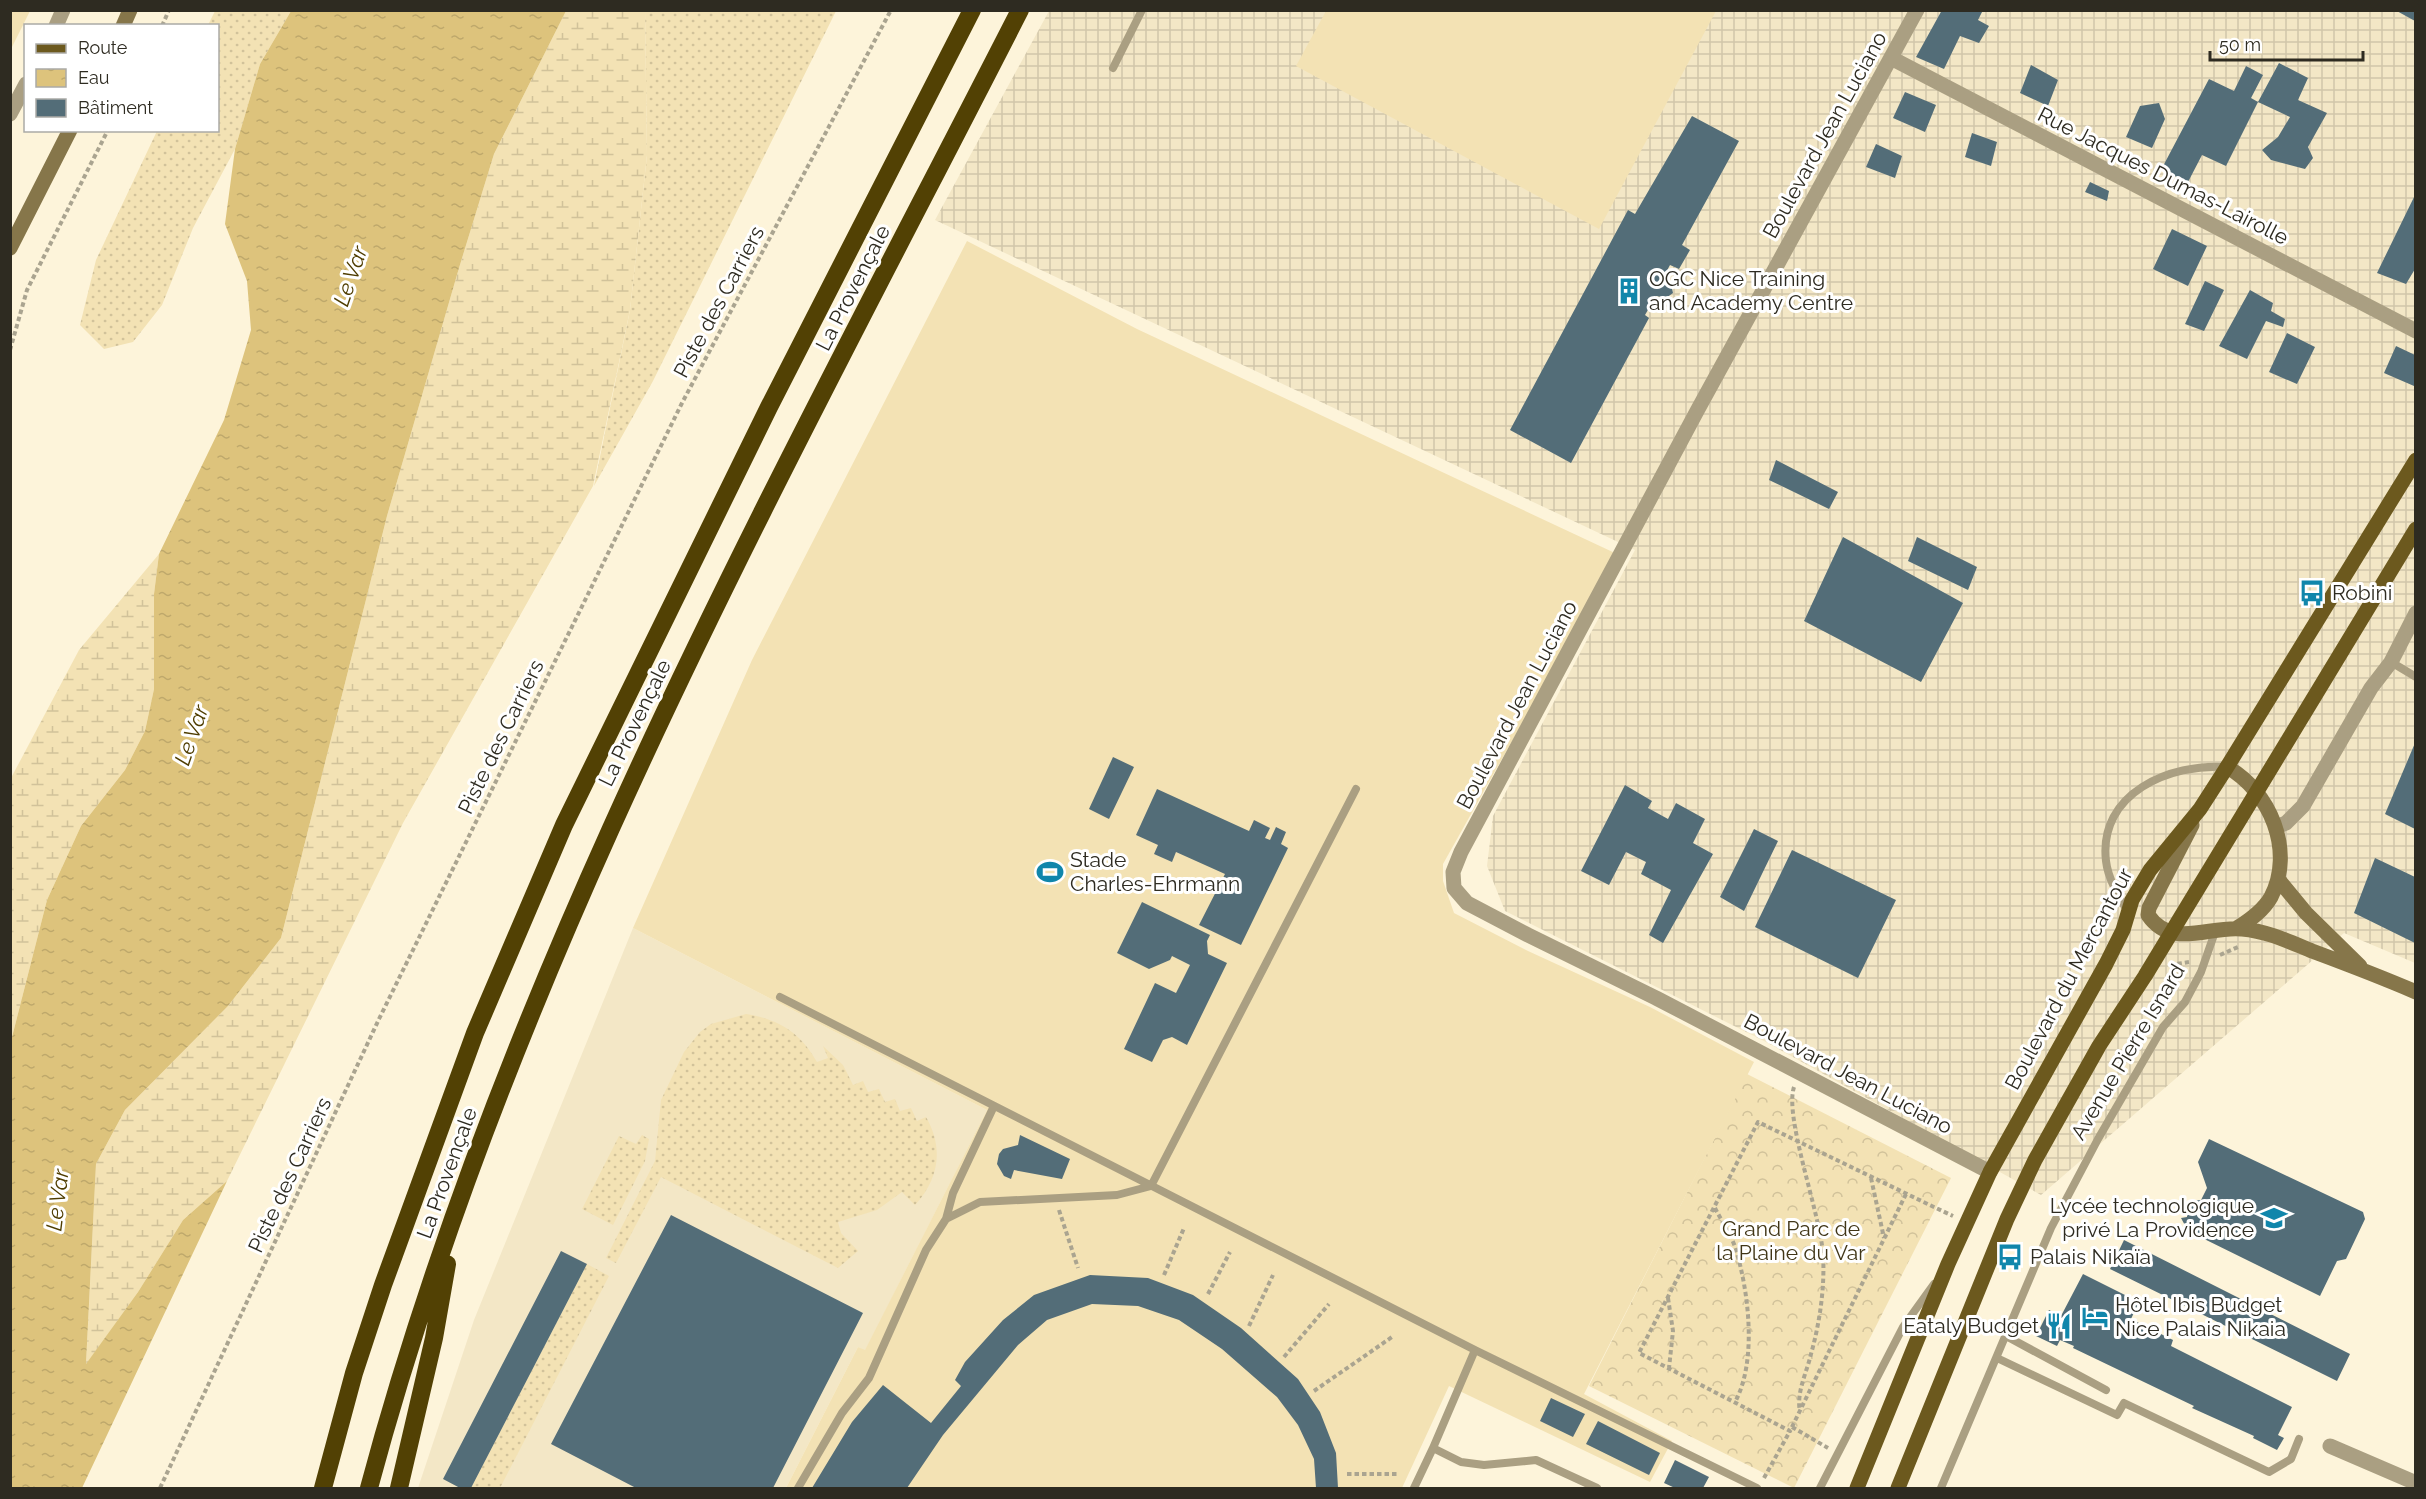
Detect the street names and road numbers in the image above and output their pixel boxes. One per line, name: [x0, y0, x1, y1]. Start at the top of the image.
street label: Boulevard Jean Luciano: [1757, 27, 1892, 242]
street label: Rue Jacques Dumas-Lairolle: [2034, 101, 2293, 250]
street label: La Provençale: [810, 221, 895, 355]
street label: Piste des Carriers: [668, 222, 769, 382]
street label: Boulevard Jean Luciano: [1451, 596, 1582, 813]
street label: La Provençale: [593, 655, 676, 790]
street label: Piste des Carriers: [452, 656, 549, 818]
street label: Boulevard du Mercantour: [1999, 863, 2138, 1094]
street label: Avenue Pierre Isnard: [2065, 960, 2190, 1144]
street label: Boulevard Jean Luciano: [1740, 1008, 1957, 1139]
street label: Piste des Carriers: [243, 1093, 336, 1256]
street label: La Provençale: [411, 1104, 482, 1242]

